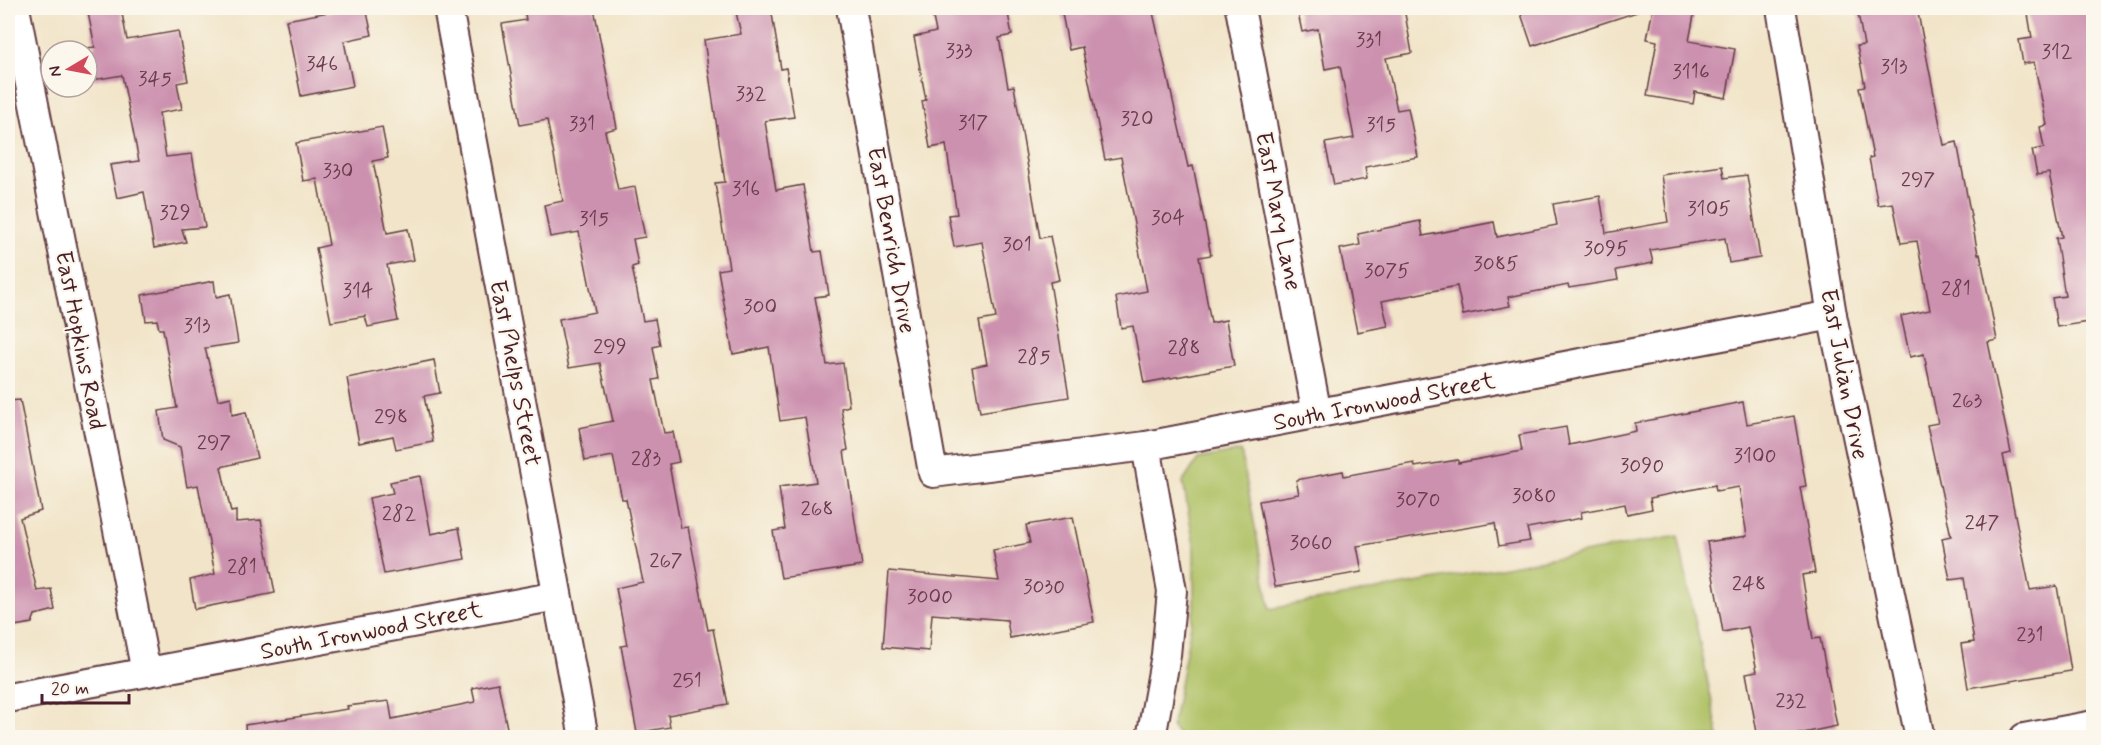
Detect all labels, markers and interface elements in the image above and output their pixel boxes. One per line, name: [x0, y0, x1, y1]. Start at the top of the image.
house number: 331: [1356, 26, 1382, 54]
house number: 333: [946, 37, 973, 65]
house number: 312: [2041, 38, 2073, 66]
north arrow: [39, 39, 99, 99]
house number: 346: [306, 50, 338, 78]
house number: 313: [1880, 53, 1908, 81]
house number: 3116: [1672, 58, 1710, 86]
text: N: [44, 64, 67, 78]
house number: 345: [138, 65, 172, 93]
house number: 332: [736, 80, 766, 108]
house number: 320: [1120, 105, 1154, 133]
house number: 317: [958, 109, 988, 137]
house number: 331: [569, 110, 595, 138]
house number: 315: [1366, 111, 1396, 139]
street label: East Mary Lane: [1247, 129, 1308, 293]
street label: East Benrich Drive: [859, 145, 922, 336]
house number: 330: [323, 157, 354, 185]
house number: 297: [1901, 166, 1935, 194]
house number: 316: [732, 175, 760, 203]
house number: 3105: [1687, 195, 1731, 223]
house number: 329: [159, 199, 191, 227]
house number: 304: [1151, 204, 1185, 232]
house number: 315: [579, 205, 609, 233]
house number: 301: [1002, 231, 1032, 259]
house number: 3095: [1583, 235, 1629, 263]
street label: East Hopkins Road: [47, 248, 112, 432]
house number: 3085: [1473, 250, 1519, 278]
house number: 3075: [1364, 257, 1410, 285]
house number: 281: [1941, 275, 1971, 303]
house number: 314: [343, 277, 373, 305]
street label: East Phelps Street: [481, 278, 548, 469]
street label: East Julian Drive: [1812, 286, 1875, 462]
house number: 300: [743, 293, 777, 321]
house number: 313: [183, 312, 211, 340]
house number: 299: [593, 333, 627, 361]
house number: 288: [1167, 334, 1201, 362]
house number: 285: [1017, 343, 1051, 371]
street label: South Ironwood Street: [1271, 366, 1498, 439]
house number: 263: [1952, 387, 1983, 415]
house number: 298: [374, 403, 408, 431]
house number: 297: [197, 429, 231, 457]
house number: 3100: [1734, 442, 1776, 470]
house number: 283: [631, 445, 662, 473]
house number: 3090: [1620, 452, 1664, 480]
house number: 3080: [1512, 482, 1556, 510]
house number: 3070: [1396, 486, 1440, 514]
house number: 268: [800, 495, 834, 523]
house number: 282: [382, 500, 416, 528]
house number: 247: [1965, 509, 1999, 537]
house number: 3060: [1289, 529, 1333, 557]
house number: 267: [649, 547, 683, 575]
house number: 281: [227, 553, 257, 581]
house number: 248: [1732, 570, 1766, 598]
house number: 3030: [1023, 573, 1065, 601]
house number: 3000: [907, 583, 953, 611]
street label: South Ironwood Street: [258, 595, 485, 668]
house number: 231: [2016, 621, 2044, 649]
scale bar: [42, 667, 129, 705]
house number: 251: [672, 667, 702, 695]
text: 20 m: [51, 677, 89, 701]
house number: 232: [1775, 687, 1807, 715]

